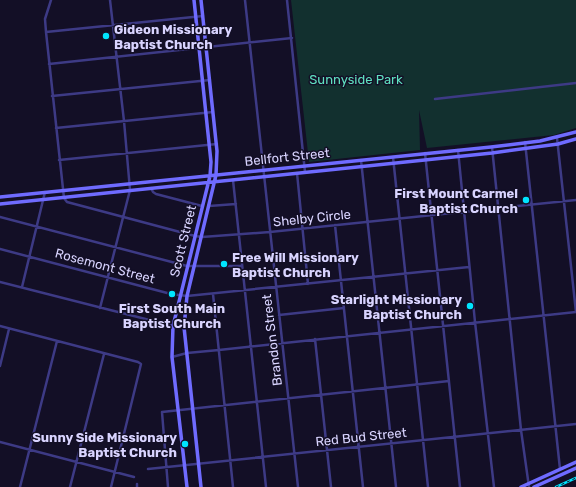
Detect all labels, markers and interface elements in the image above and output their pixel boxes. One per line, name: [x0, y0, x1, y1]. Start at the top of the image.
place label: Gideon Missionary Baptist Church: [114, 22, 233, 52]
marker: Gideon Missionary Baptist Church: [101, 31, 111, 41]
park label: Sunnyside Park: [309, 72, 403, 87]
street label: Bellfort Street: [244, 145, 330, 169]
place label: First Mount Carmel Baptist Church: [394, 186, 518, 216]
marker: First Mount Carmel Baptist Church: [521, 195, 531, 205]
street label: Scott Street: [167, 203, 199, 279]
street label: Shelby Circle: [272, 206, 352, 230]
street label: Rosemont Street: [54, 245, 156, 287]
place label: Free Will Missionary Baptist Church: [232, 250, 359, 280]
marker: Free Will Missionary Baptist Church: [219, 259, 229, 269]
marker: First South Main Baptist Church: [167, 289, 177, 299]
place label: Starlight Missionary Baptist Church: [331, 292, 462, 322]
street label: Brandon Street: [259, 293, 285, 387]
place label: First South Main Baptist Church: [119, 301, 225, 331]
marker: Starlight Missionary Baptist Church: [465, 301, 475, 311]
street label: Red Bud Street: [315, 425, 407, 449]
place label: Sunny Side Missionary Baptist Church: [32, 430, 177, 460]
marker: Sunny Side Missionary Baptist Church: [180, 439, 190, 449]

